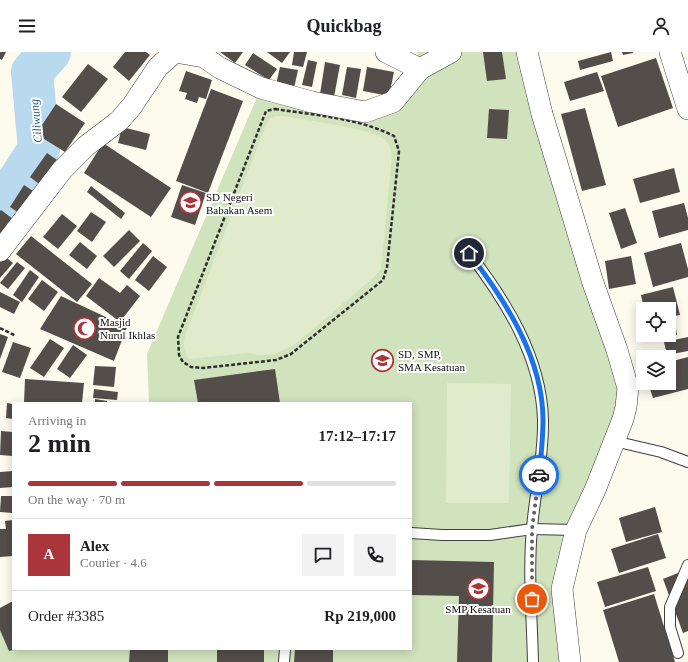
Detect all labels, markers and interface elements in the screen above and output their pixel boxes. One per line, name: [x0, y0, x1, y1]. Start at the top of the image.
icon: menu: [16, 15, 38, 37]
icon: person: [650, 15, 672, 37]
text: Quickbag: [306, 16, 382, 36]
water label: Ciliwung: [27, 98, 45, 144]
school or university icon: SD Negeri Babakan Asem: [177, 190, 203, 216]
place label: SD Negeri Babakan Asem: [206, 191, 273, 216]
pin: [452, 236, 486, 270]
icon: home: [458, 242, 480, 264]
map controls: [636, 302, 676, 390]
button: locate: [636, 302, 676, 342]
mosque icon: Masjid Nurul Ikhlas: [71, 315, 97, 341]
place label: Masjid Nurul Ikhlas: [100, 316, 155, 341]
school or university icon: SD, SMP, SMA Kesatuan: [370, 347, 396, 373]
place label: SD, SMP, SMA Kesatuan: [398, 348, 465, 373]
button: layers: [636, 350, 676, 390]
text: Arriving in: [28, 413, 86, 428]
text: 17:12–17:17: [319, 428, 396, 444]
text: 2 min: [28, 429, 91, 458]
courier: [519, 455, 559, 495]
icon: car: [528, 464, 550, 486]
text: On the way · 70 m: [28, 492, 125, 507]
button: chat: [302, 534, 344, 576]
button: phone: [354, 534, 396, 576]
text: Alex: [80, 538, 109, 554]
text: A: [44, 546, 54, 562]
text: Courier · 4.6: [80, 555, 147, 570]
school or university icon: SMP Kesatuan: [465, 576, 491, 602]
pin: [515, 582, 549, 616]
icon: bag: [521, 588, 543, 610]
place label: SMP Kesatuan: [445, 603, 511, 615]
text: Order #3385: [28, 608, 104, 624]
text: Rp 219,000: [324, 608, 396, 624]

